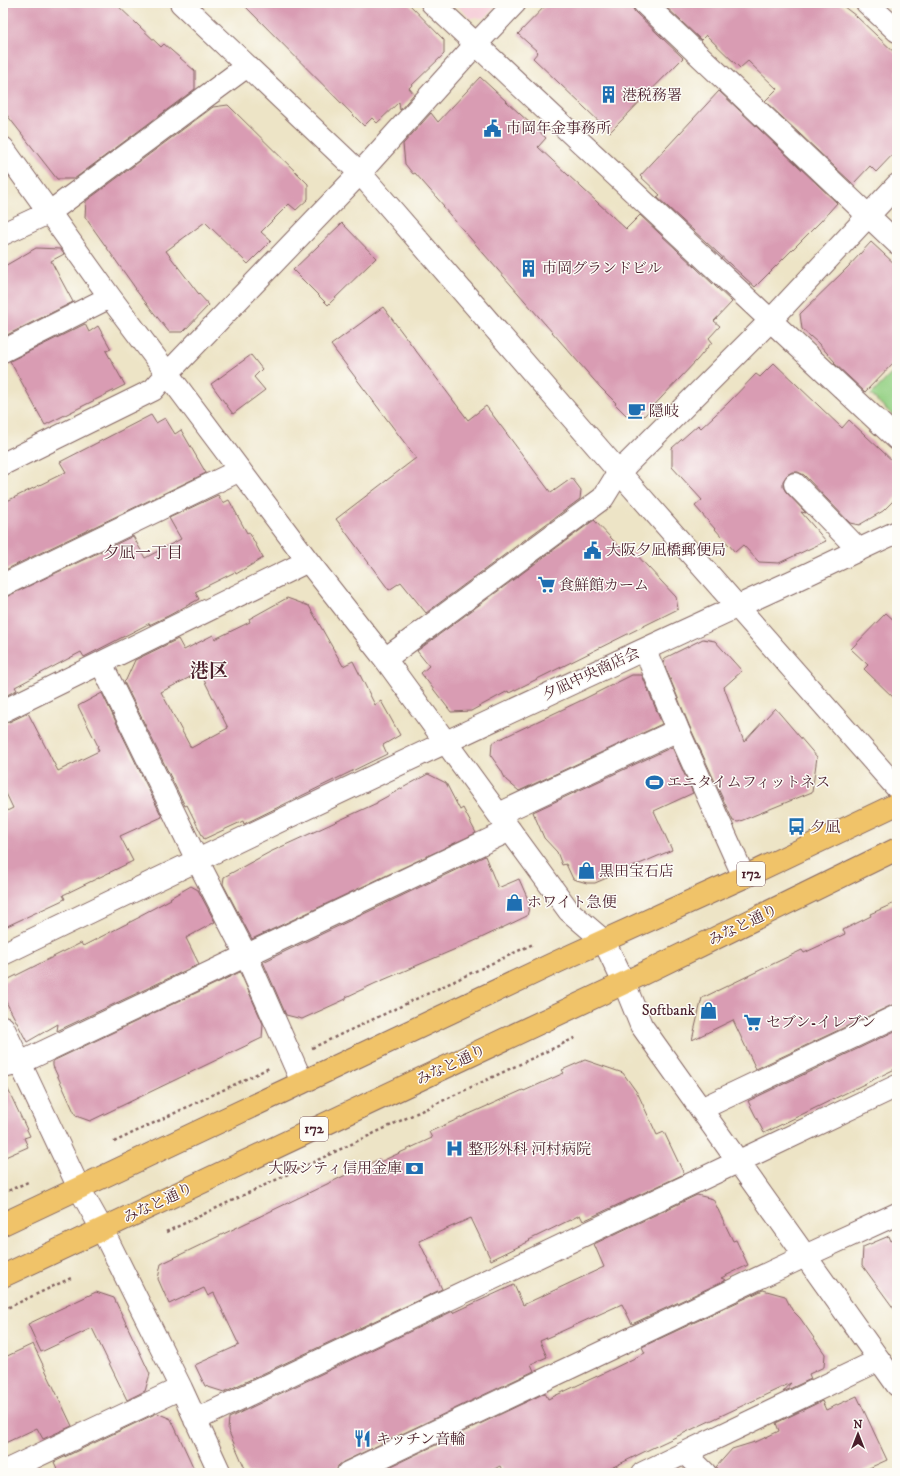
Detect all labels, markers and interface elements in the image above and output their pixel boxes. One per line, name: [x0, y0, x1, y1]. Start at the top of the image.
building icon: 港税務署: [599, 85, 619, 105]
place label: 港税務署: [622, 86, 682, 105]
public building icon: 市岡年金事務所: [483, 118, 503, 138]
place label: 市岡年金事務所: [506, 119, 611, 138]
building icon: 市岡グランドビル: [519, 258, 539, 278]
place label: 市岡グランドビル: [542, 259, 662, 278]
cafe icon: 隠岐: [626, 401, 646, 421]
place label: 隠岐: [649, 402, 679, 421]
public building icon: 大阪夕凪橋郵便局: [583, 540, 603, 560]
place label: 大阪夕凪橋郵便局: [606, 541, 726, 560]
district label: 夕凪一丁目: [103, 543, 183, 563]
supermarket icon: 食鮮館カーム: [536, 575, 556, 595]
place label: 食鮮館カーム: [559, 576, 649, 595]
street label: 夕凪中央商店会: [539, 643, 643, 705]
district label: 港区: [190, 660, 228, 683]
sports icon: エニタイムフィットネス: [644, 772, 664, 792]
place label: エニタイムフィットネス: [667, 773, 830, 792]
bus stop icon: 夕凪: [787, 817, 807, 837]
place label: 夕凪: [810, 818, 840, 837]
shop icon: 黒田宝石店: [576, 861, 596, 881]
place label: 黒田宝石店: [599, 862, 674, 881]
road number: 172: [737, 862, 765, 886]
shop icon: ホワイト急便: [504, 892, 524, 912]
place label: ホワイト急便: [527, 893, 617, 912]
street label: みなと通り: [705, 900, 781, 950]
shop icon: Softbank: [698, 1000, 718, 1020]
place label: Softbank: [642, 1001, 696, 1020]
supermarket icon: セブン-イレブン: [743, 1012, 763, 1032]
place label: セブン-イレブン: [766, 1013, 876, 1032]
street label: みなと通り: [413, 1041, 489, 1089]
road number: 172: [300, 1117, 328, 1141]
hospital icon: 整形外科 河村病院: [445, 1139, 465, 1159]
place label: 整形外科 河村病院: [468, 1140, 591, 1159]
bank icon: 大阪シティ信用金庫: [405, 1158, 425, 1178]
place label: 大阪シティ信用金庫: [268, 1159, 402, 1178]
street label: みなと通り: [120, 1179, 196, 1227]
north arrow: [838, 1414, 878, 1454]
text: N: [853, 1418, 863, 1432]
restaurant icon: キッチン音輪: [353, 1429, 373, 1449]
place label: キッチン音輪: [376, 1430, 465, 1449]

